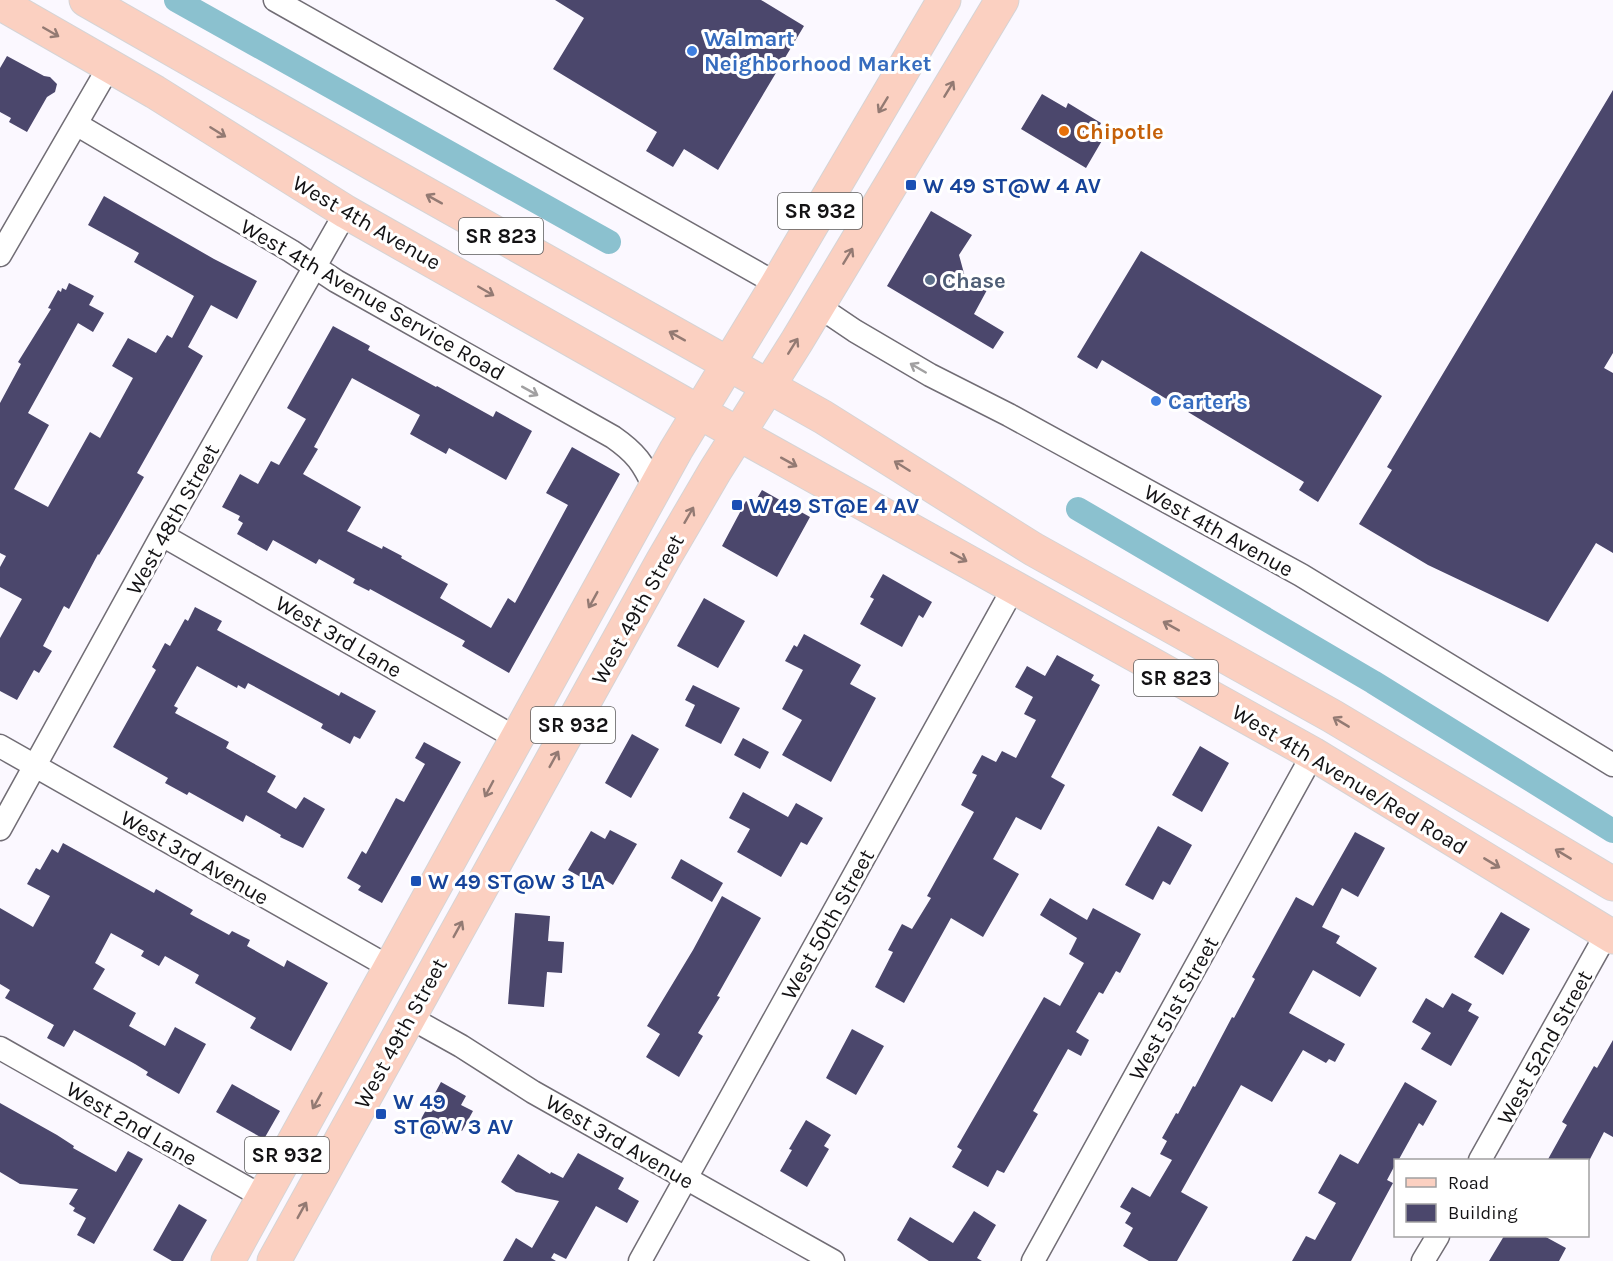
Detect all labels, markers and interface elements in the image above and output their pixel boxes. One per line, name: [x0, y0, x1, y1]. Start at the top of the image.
one-way arrow: [42, 26, 59, 38]
place label: Walmart Neighborhood Market: [704, 26, 932, 77]
marker: Walmart Neighborhood Market: [685, 44, 699, 58]
one-way arrow: [943, 81, 955, 98]
one-way arrow: [877, 96, 889, 113]
place label: Chipotle: [1076, 119, 1164, 145]
marker: Chipotle: [1057, 124, 1071, 138]
one-way arrow: [209, 127, 226, 139]
street label: West 4th Avenue: [288, 170, 445, 276]
place label: W 49 ST@W 4 AV: [923, 173, 1101, 199]
marker: W 49 ST@W 4 AV: [904, 178, 918, 192]
one-way arrow: [426, 192, 443, 204]
road number: SR 932: [778, 193, 862, 229]
street label: West 4th Avenue Service Road: [236, 213, 509, 386]
road number: SR 823: [459, 218, 543, 254]
one-way arrow: [842, 248, 854, 265]
place label: Chase: [942, 268, 1006, 294]
marker: Chase: [923, 273, 937, 287]
one-way arrow: [477, 285, 494, 297]
one-way arrow: [669, 330, 686, 342]
one-way arrow: [788, 338, 800, 355]
one-way arrow: [910, 362, 927, 374]
one-way arrow: [521, 385, 538, 397]
place label: Carter's: [1168, 389, 1248, 415]
marker: Carter's: [1149, 394, 1163, 408]
street label: West 48th Street: [121, 440, 225, 599]
one-way arrow: [780, 456, 797, 468]
one-way arrow: [894, 460, 911, 472]
street label: West 4th Avenue: [1139, 479, 1298, 583]
place label: W 49 ST@E 4 AV: [749, 493, 919, 519]
marker: W 49 ST@E 4 AV: [730, 498, 744, 512]
one-way arrow: [683, 507, 695, 524]
street label: West 49th Street: [586, 530, 690, 689]
one-way arrow: [950, 552, 968, 563]
street label: West 3rd Lane: [271, 590, 406, 683]
one-way arrow: [587, 590, 598, 608]
one-way arrow: [1163, 620, 1181, 631]
road number: SR 823: [1134, 660, 1218, 696]
street label: West 4th Avenue/Red Road: [1227, 699, 1472, 861]
road number: SR 932: [531, 707, 615, 743]
one-way arrow: [1333, 715, 1350, 727]
one-way arrow: [548, 751, 560, 768]
one-way arrow: [483, 780, 495, 797]
street label: West 3rd Avenue: [116, 805, 273, 911]
street label: West 50th Street: [776, 845, 880, 1004]
one-way arrow: [1555, 848, 1572, 860]
one-way arrow: [1483, 858, 1500, 870]
place label: W 49 ST@W 3 LA: [428, 869, 605, 895]
marker: W 49 ST@W 3 LA: [409, 874, 423, 888]
one-way arrow: [452, 921, 464, 938]
street label: West 51st Street: [1124, 932, 1224, 1085]
street label: West 49th Street: [349, 954, 453, 1113]
street label: West 52nd Street: [1492, 966, 1598, 1129]
street label: West 2nd Lane: [62, 1076, 201, 1172]
place label: W 49 ST@W 3 AV: [393, 1089, 513, 1140]
street label: West 3rd Avenue: [541, 1089, 698, 1195]
one-way arrow: [311, 1091, 322, 1109]
marker: W 49 ST@W 3 AV: [374, 1107, 388, 1121]
road number: SR 932: [245, 1137, 329, 1173]
legend: [1394, 1159, 1589, 1237]
text: Road: [1448, 1172, 1489, 1194]
one-way arrow: [297, 1201, 308, 1219]
text: Building: [1448, 1202, 1518, 1224]

